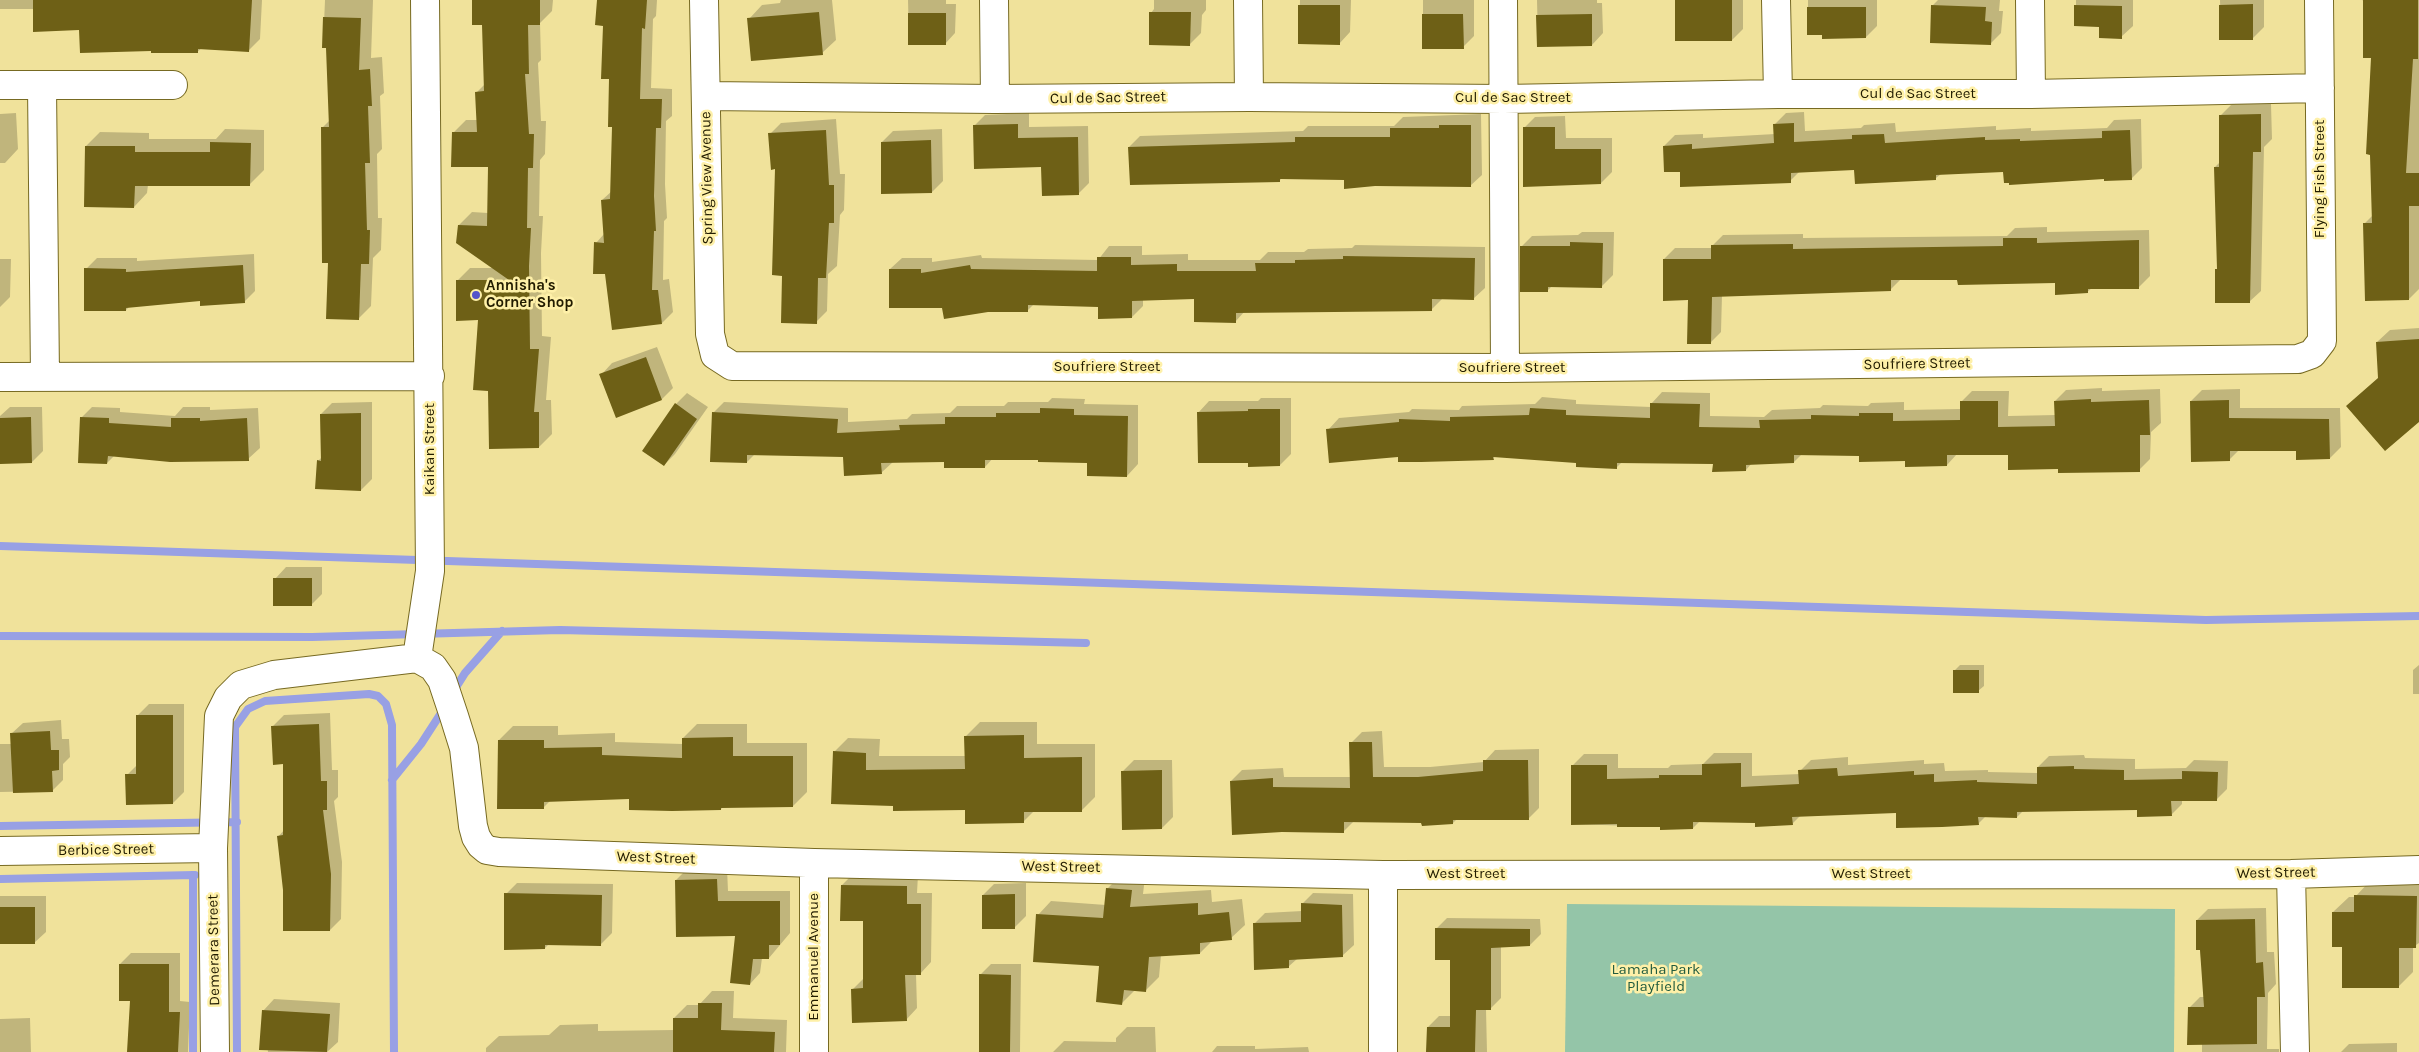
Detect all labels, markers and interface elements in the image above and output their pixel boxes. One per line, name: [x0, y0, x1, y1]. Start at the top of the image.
street label: Cul de Sac Street: [1860, 85, 1976, 103]
street label: Cul de Sac Street: [1050, 88, 1166, 108]
street label: Cul de Sac Street: [1455, 89, 1571, 107]
street label: Spring View Avenue: [697, 111, 717, 245]
street label: Flying Fish Street: [2311, 120, 2329, 238]
place label: Annisha's Corner Shop: [486, 277, 573, 312]
marker: Annisha's Corner Shop: [470, 289, 482, 301]
street label: Soufriere Street: [1863, 354, 1971, 374]
street label: Soufriere Street: [1054, 358, 1160, 376]
street label: Soufriere Street: [1459, 359, 1565, 377]
street label: Kaikan Street: [421, 403, 439, 495]
street label: Berbice Street: [58, 840, 154, 860]
street label: West Street: [616, 848, 696, 868]
street label: West Street: [1021, 857, 1101, 877]
street label: West Street: [2236, 863, 2316, 883]
street label: West Street: [1427, 865, 1505, 883]
street label: West Street: [1832, 865, 1910, 883]
street label: Emmanuel Avenue: [805, 893, 823, 1021]
street label: Demerara Street: [204, 894, 224, 1006]
park label: Lamaha Park Playfield: [1612, 961, 1700, 996]

